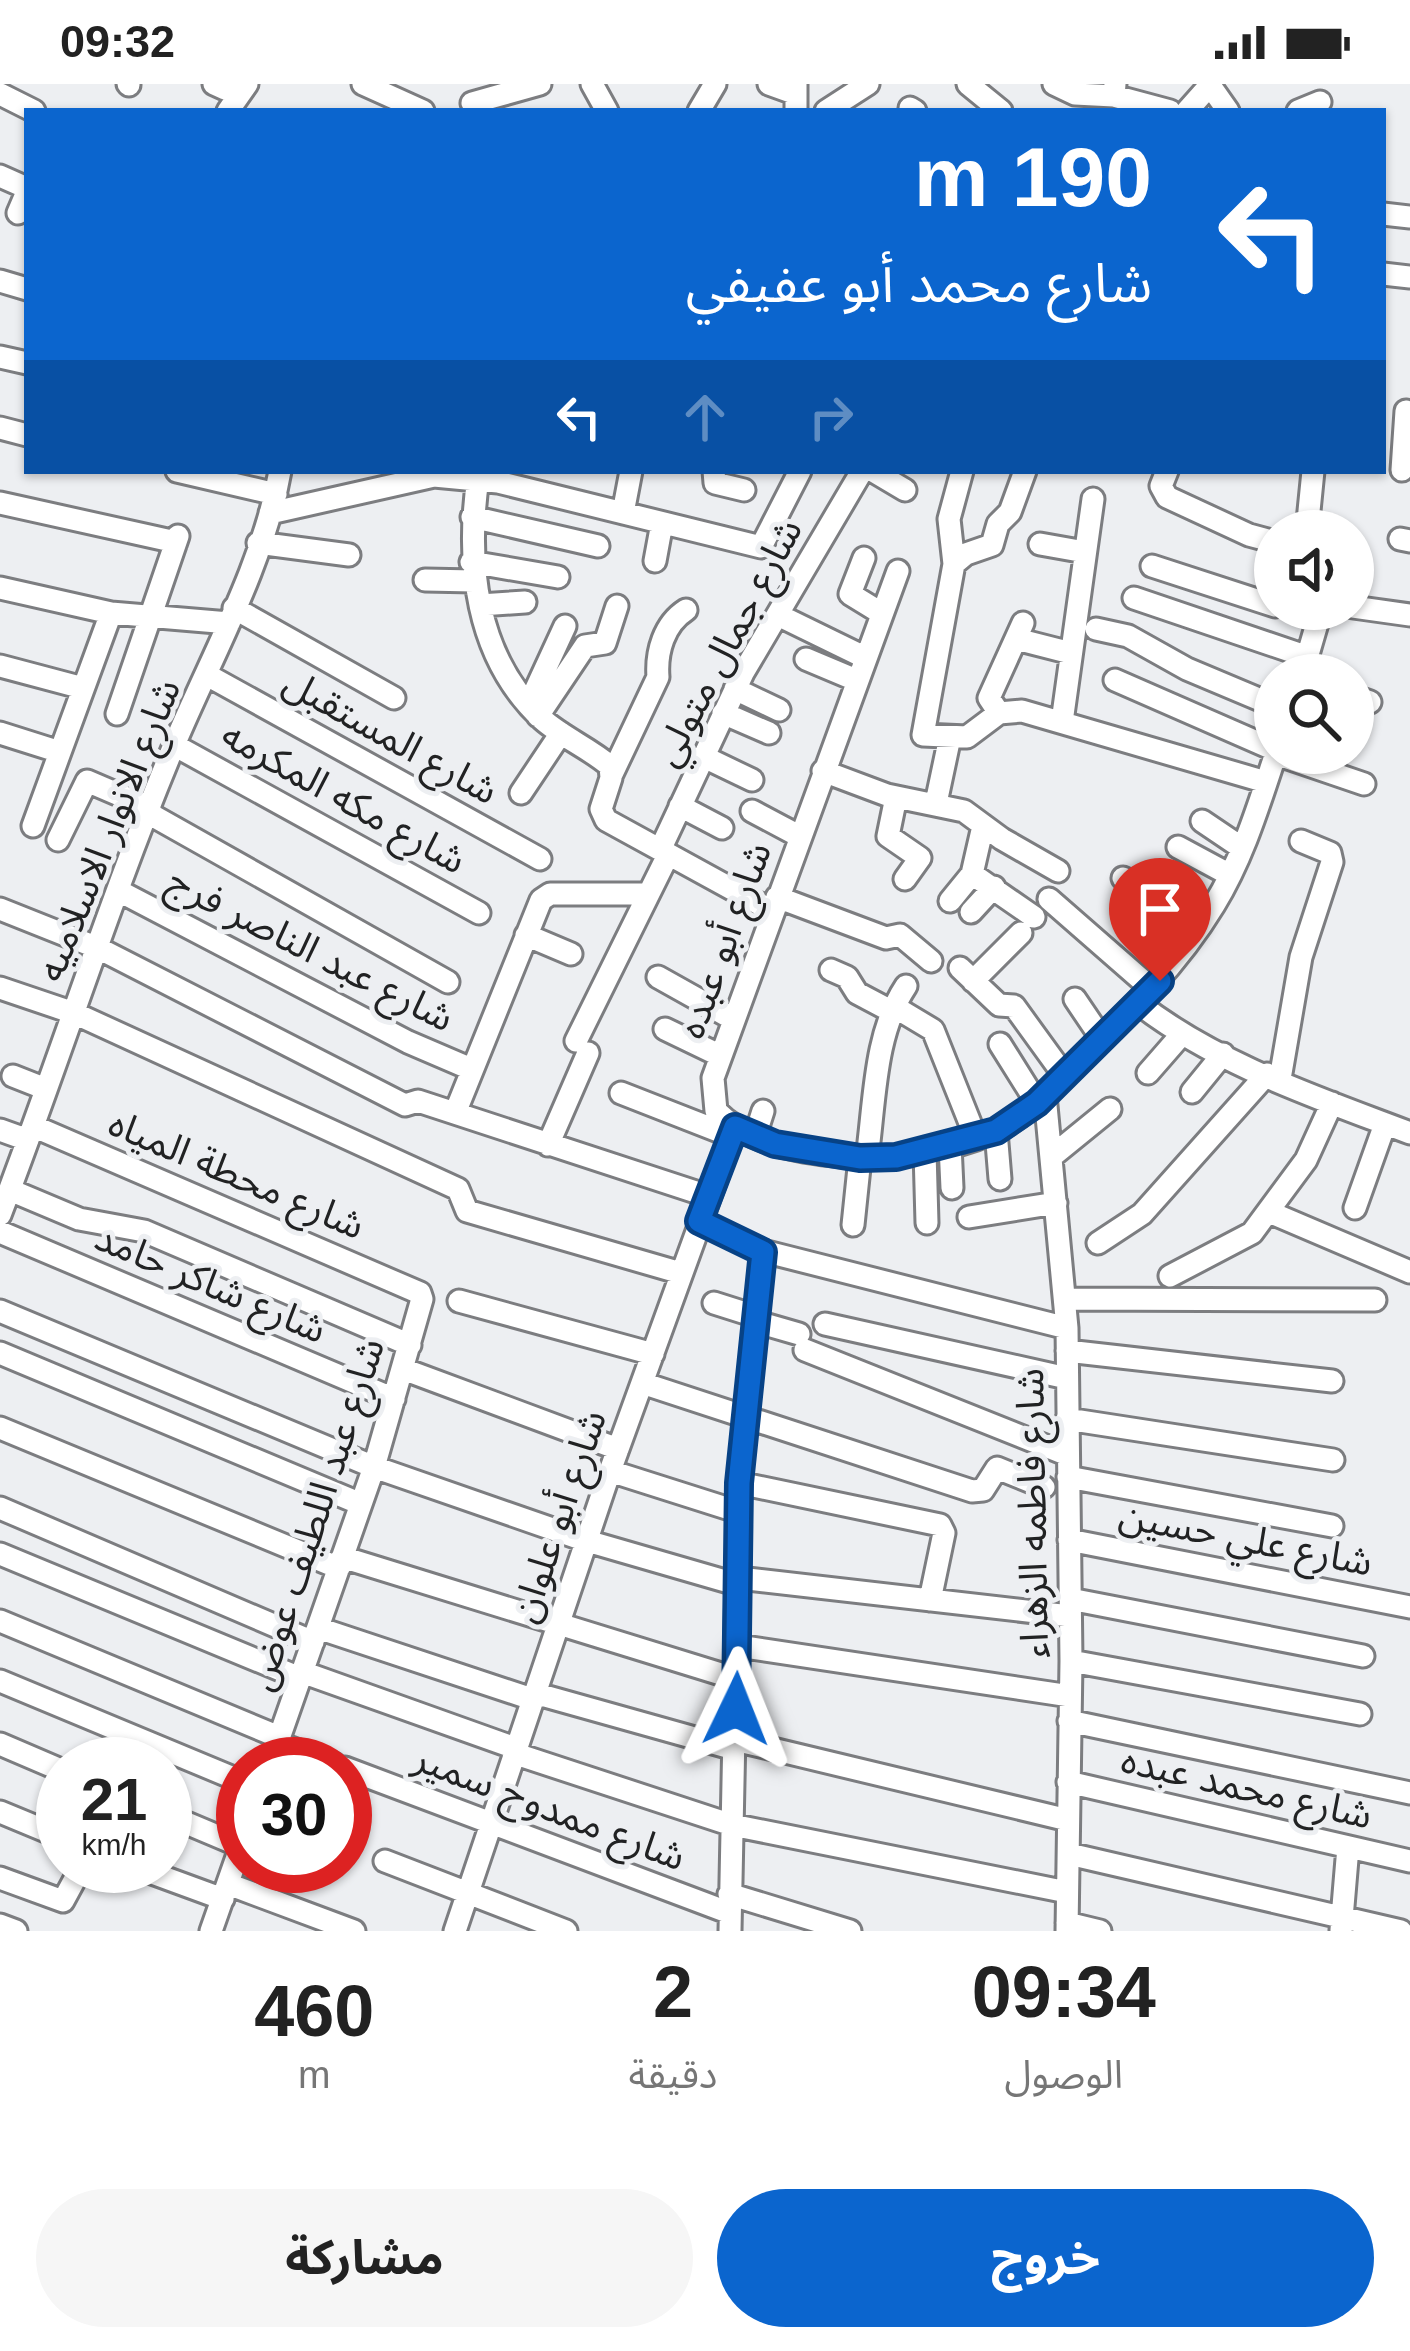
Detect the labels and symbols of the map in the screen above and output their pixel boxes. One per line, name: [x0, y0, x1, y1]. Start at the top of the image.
street label: شارع جمال متولي: [644, 511, 817, 777]
street label: شارع المستقبل: [273, 660, 505, 819]
street label: شارع الانوار الاسلاميه: [28, 673, 195, 990]
street label: شارع مكه المكرمه: [211, 712, 473, 888]
street label: شارع أبو عبده: [666, 835, 786, 1046]
street label: شارع عبد الناصر فرج: [158, 858, 461, 1046]
pin: [1109, 858, 1211, 981]
street label: شارع محطة المياه: [100, 1101, 371, 1254]
street label: شارع شاكر حامد: [86, 1215, 333, 1357]
street label: شارع عبد اللطيف عوض: [238, 1333, 399, 1698]
street label: شارع فاطمه الزهراء: [1008, 1368, 1063, 1658]
street label: شارع أبو علوان: [499, 1403, 621, 1630]
street label: شارع علي حسين: [1114, 1492, 1376, 1592]
position arrow: [673, 1646, 799, 1772]
street label: شارع ممدوح سمير: [405, 1735, 692, 1885]
speed limit sign: 30: [216, 1737, 372, 1893]
street label: شارع محمد عبده: [1116, 1737, 1376, 1844]

